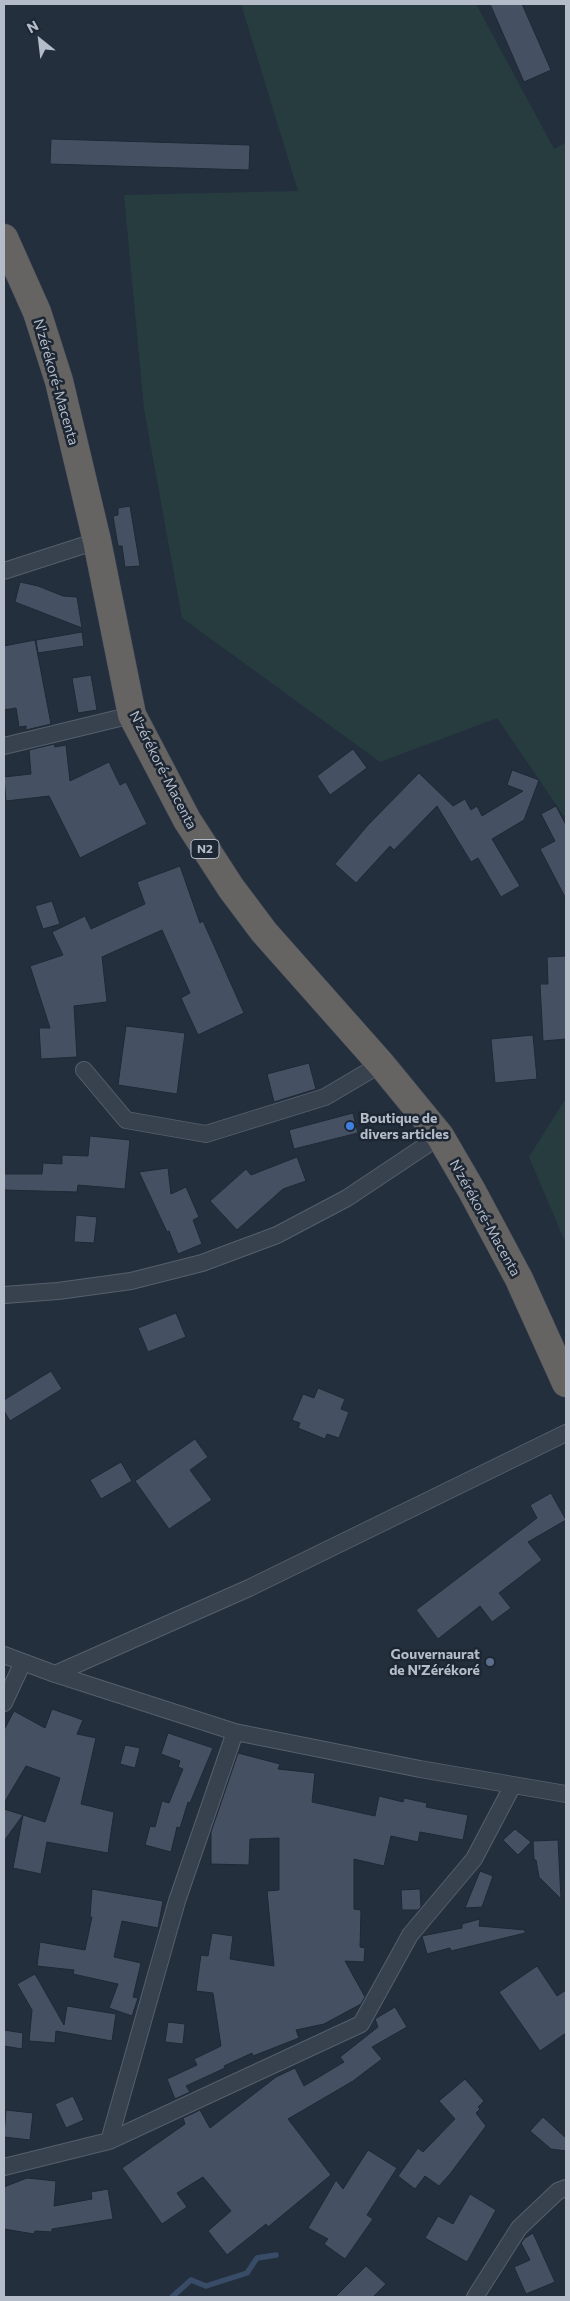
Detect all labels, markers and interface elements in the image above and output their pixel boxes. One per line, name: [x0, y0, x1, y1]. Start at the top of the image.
north arrow: [15, 15, 65, 65]
text: N: [24, 16, 41, 36]
street label: N'zérékoré-Macenta: [30, 317, 82, 447]
street label: N'zérékoré-Macenta: [126, 708, 200, 832]
road number: N2: [191, 840, 219, 859]
place label: Boutique de divers articles: [360, 1110, 449, 1142]
marker: Boutique de divers articles: [344, 1120, 356, 1132]
street label: N'zérékoré-Macenta: [446, 1157, 524, 1279]
place label: Gouvernaurat de N'Zérékoré: [389, 1646, 480, 1678]
marker: Gouvernaurat de N'Zérékoré: [484, 1656, 496, 1668]

